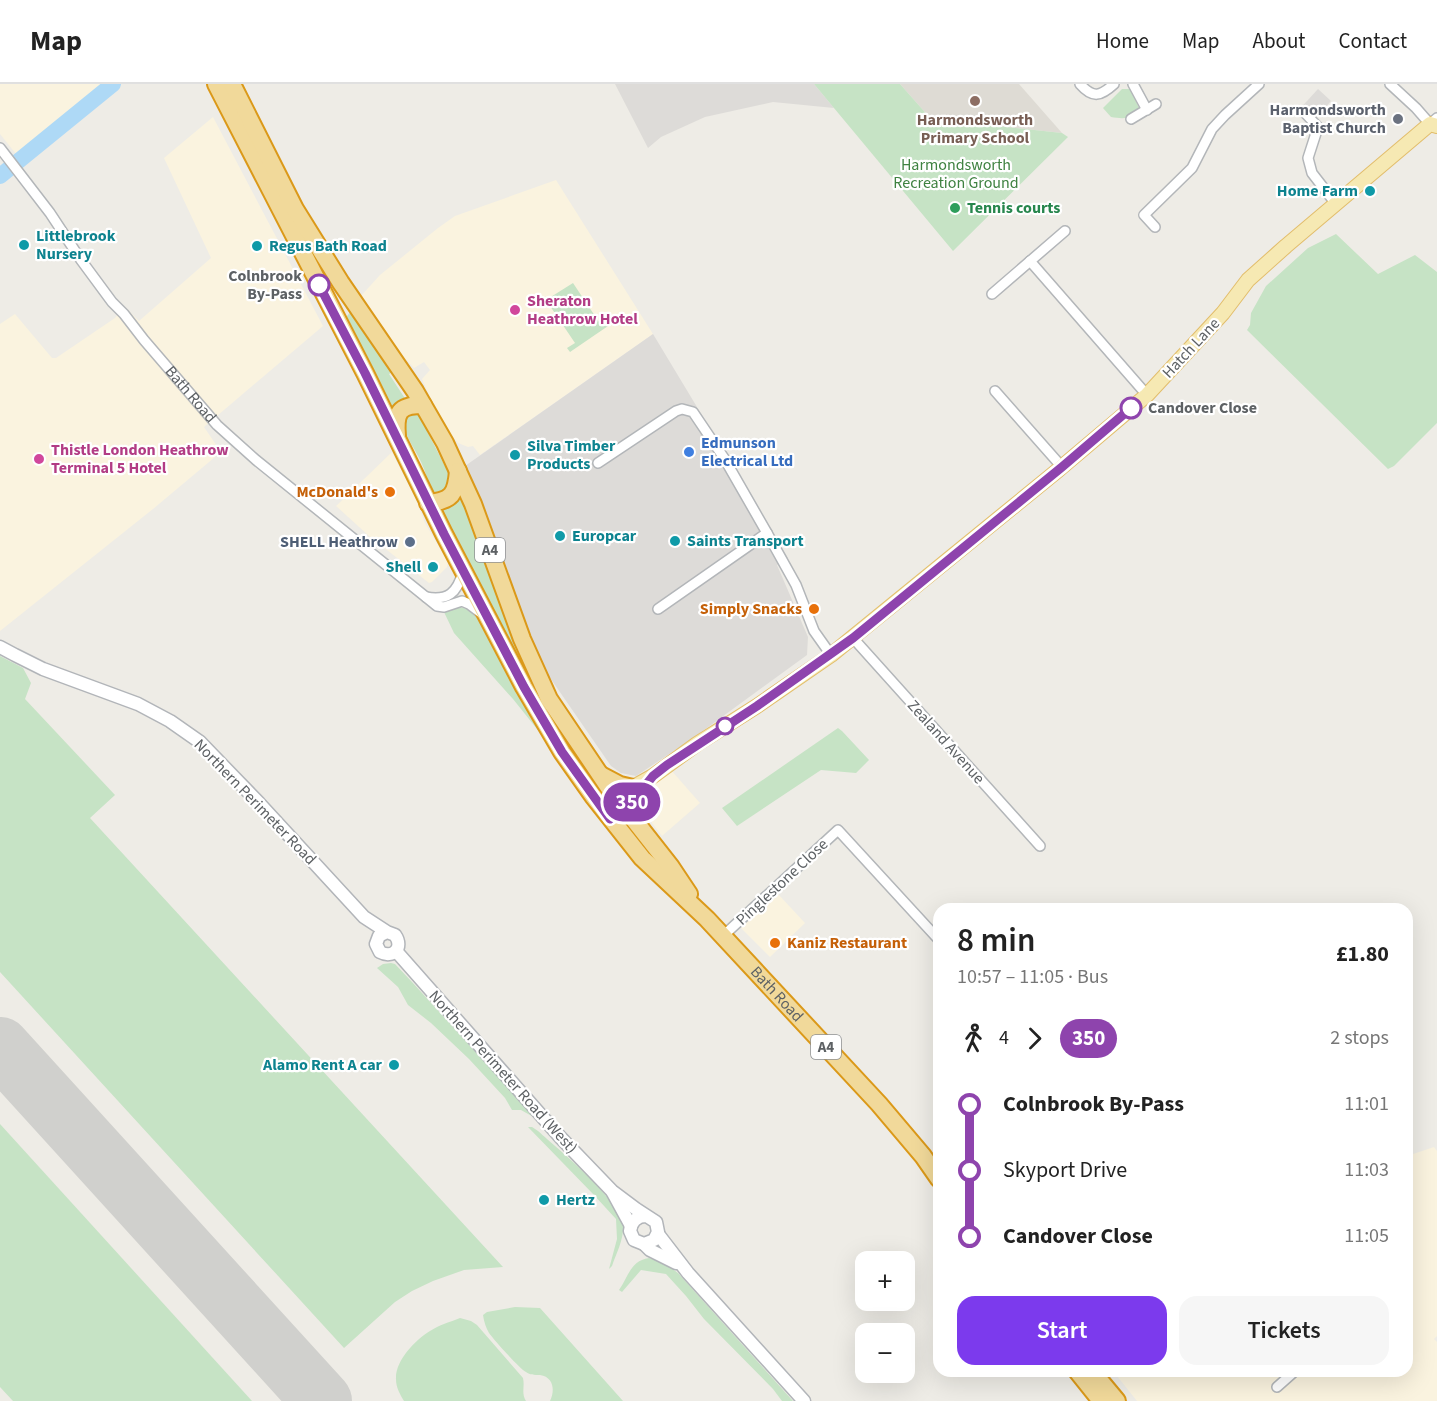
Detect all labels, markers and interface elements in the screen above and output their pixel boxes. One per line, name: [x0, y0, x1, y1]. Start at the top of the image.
text: Map: [30, 21, 82, 61]
text: Home: [1096, 26, 1149, 56]
text: Map: [1182, 26, 1220, 56]
text: About: [1253, 26, 1305, 56]
text: Contact: [1338, 26, 1407, 56]
marker: Harmondsworth Primary School: [968, 94, 982, 108]
place label: Harmondsworth Baptist Church: [1270, 99, 1386, 139]
place label: Harmondsworth Primary School: [917, 109, 1033, 149]
marker: Harmondsworth Baptist Church: [1391, 112, 1405, 126]
park label: Harmondsworth Recreation Ground: [893, 154, 1019, 194]
place label: Home Farm: [1277, 180, 1358, 202]
marker: Home Farm: [1363, 184, 1377, 198]
place label: Tennis courts: [967, 197, 1060, 219]
marker: Tennis courts: [948, 201, 962, 215]
place label: Littlebrook Nursery: [36, 225, 116, 265]
place label: Regus Bath Road: [269, 235, 387, 257]
marker: Littlebrook Nursery: [17, 238, 31, 252]
marker: Regus Bath Road: [250, 239, 264, 253]
place label: Colnbrook By-Pass: [228, 265, 302, 305]
marker: Colnbrook By-Pass: [308, 274, 330, 296]
place label: Sheraton Heathrow Hotel: [527, 290, 638, 330]
marker: Sheraton Heathrow Hotel: [508, 303, 522, 317]
street label: Hatch Lane: [1157, 313, 1225, 383]
street label: Bath Road: [160, 361, 222, 428]
marker: Candover Close: [1120, 397, 1142, 419]
place label: Candover Close: [1148, 397, 1257, 419]
place label: Edmunson Electrical Ltd: [701, 432, 793, 472]
place label: Silva Timber Products: [527, 435, 616, 475]
place label: Thistle London Heathrow Terminal 5 Hotel: [51, 439, 229, 479]
marker: Edmunson Electrical Ltd: [682, 445, 696, 459]
marker: Silva Timber Products: [508, 448, 522, 462]
marker: Thistle London Heathrow Terminal 5 Hotel: [32, 452, 46, 466]
place label: McDonald's: [296, 481, 378, 503]
marker: McDonald's: [383, 485, 397, 499]
place label: Europcar: [572, 525, 637, 547]
marker: Europcar: [553, 529, 567, 543]
place label: Saints Transport: [687, 530, 804, 552]
place label: SHELL Heathrow: [280, 531, 399, 553]
marker: Saints Transport: [668, 534, 682, 548]
marker: SHELL Heathrow: [403, 535, 417, 549]
road number: A4: [475, 538, 505, 562]
place label: Shell: [386, 556, 421, 578]
marker: Shell: [426, 560, 440, 574]
place label: Simply Snacks: [700, 598, 802, 620]
marker: Simply Snacks: [807, 602, 821, 616]
street label: Zealand Avenue: [902, 695, 990, 789]
unlabelled marker: [716, 717, 734, 735]
street label: Northern Perimeter Road: [189, 734, 321, 870]
line badge: 350: [598, 782, 666, 822]
text: 350: [615, 787, 649, 817]
street label: Pinglestone Close: [731, 834, 833, 930]
text: 8 min: [957, 917, 1035, 964]
place label: Kaniz Restaurant: [787, 932, 907, 954]
marker: Kaniz Restaurant: [768, 936, 782, 950]
text: £1.80: [1336, 938, 1389, 970]
street label: Bath Road: [745, 961, 808, 1027]
text: 10:57 – 11:05 · Bus: [957, 963, 1108, 991]
street label: Northern Perimeter Road (West): [424, 986, 582, 1158]
icon: walk: [957, 1022, 990, 1055]
icon: forward: [1018, 1022, 1051, 1055]
text: 350: [1072, 1023, 1105, 1053]
text: 4: [999, 1024, 1009, 1052]
text: 2 stops: [1330, 1024, 1389, 1052]
road number: A4: [811, 1035, 841, 1059]
place label: Alamo Rent A car: [262, 1054, 383, 1076]
marker: Alamo Rent A car: [387, 1058, 401, 1072]
text: Colnbrook By-Pass: [1003, 1088, 1184, 1120]
text: 11:01: [1344, 1090, 1389, 1118]
text: Skyport Drive: [1003, 1154, 1127, 1186]
text: 11:03: [1344, 1156, 1389, 1184]
place label: Hertz: [556, 1189, 595, 1211]
marker: Hertz: [537, 1193, 551, 1207]
text: Candover Close: [1003, 1220, 1153, 1252]
text: 11:05: [1344, 1222, 1389, 1250]
map controls: [855, 1251, 915, 1383]
button: +: [855, 1251, 915, 1311]
button: Start: [957, 1296, 1167, 1365]
button: Tickets: [1179, 1296, 1389, 1365]
button: −: [855, 1323, 915, 1383]

